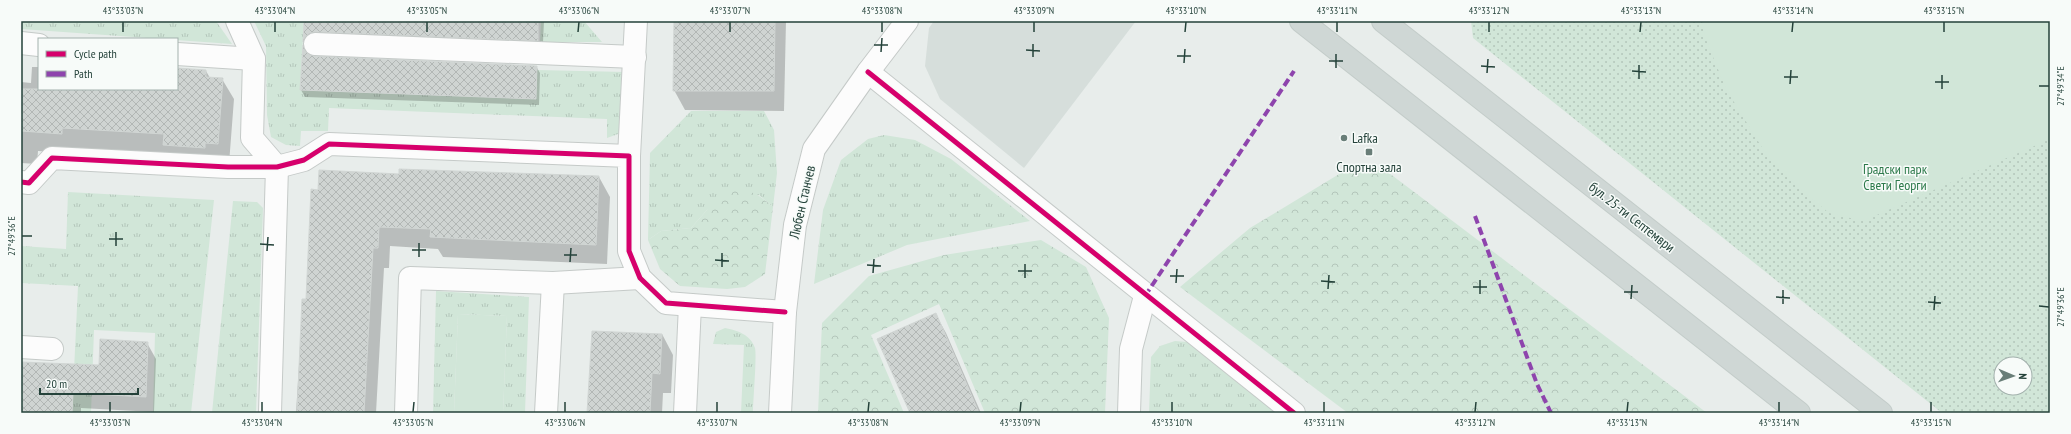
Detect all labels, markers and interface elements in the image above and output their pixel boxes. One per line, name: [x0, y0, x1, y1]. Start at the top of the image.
text: 43°33'03"N: [103, 4, 143, 17]
text: 43°33'04"N: [255, 4, 295, 17]
text: 43°33'05"N: [407, 4, 447, 17]
text: 43°33'06"N: [559, 4, 599, 17]
text: 43°33'07"N: [710, 4, 750, 17]
text: 43°33'08"N: [862, 4, 902, 17]
text: 43°33'09"N: [1014, 4, 1054, 17]
text: 43°33'10"N: [1166, 4, 1206, 17]
text: 43°33'11"N: [1317, 4, 1357, 17]
text: 43°33'12"N: [1469, 4, 1509, 17]
text: 43°33'13"N: [1621, 4, 1661, 17]
text: 43°33'14"N: [1773, 4, 1813, 17]
text: 43°33'15"N: [1924, 4, 1964, 17]
legend: [38, 38, 178, 90]
text: Cycle path: [74, 46, 117, 61]
text: Path: [74, 66, 92, 81]
text: 27°49'34"E: [2054, 66, 2067, 106]
place label: Lafka: [1352, 129, 1378, 147]
marker: Lafka: [1339, 133, 1349, 143]
marker: Спортна зала: [1364, 147, 1374, 157]
place label: Спортна зала: [1336, 158, 1402, 176]
park label: Градски парк Свети Георги: [1863, 160, 1928, 194]
street label: Любен Станчев: [785, 163, 819, 241]
street label: бул. 25-ти Септември: [1585, 178, 1679, 256]
text: 27°49'36"E: [5, 216, 18, 256]
text: 27°49'36"E: [2054, 287, 2067, 327]
north arrow: [1993, 356, 2033, 396]
scale bar: [40, 370, 138, 396]
text: N: [2016, 373, 2030, 380]
text: 20 m: [46, 376, 67, 391]
text: 43°33'03"N: [90, 416, 130, 429]
text: 43°33'04"N: [242, 416, 282, 429]
text: 43°33'05"N: [393, 416, 433, 429]
text: 43°33'06"N: [545, 416, 585, 429]
text: 43°33'07"N: [697, 416, 737, 429]
text: 43°33'08"N: [848, 416, 888, 429]
text: 43°33'09"N: [1000, 416, 1040, 429]
text: 43°33'10"N: [1152, 416, 1192, 429]
text: 43°33'11"N: [1304, 416, 1344, 429]
text: 43°33'12"N: [1455, 416, 1495, 429]
text: 43°33'13"N: [1607, 416, 1647, 429]
text: 43°33'14"N: [1759, 416, 1799, 429]
text: 43°33'15"N: [1911, 416, 1951, 429]

